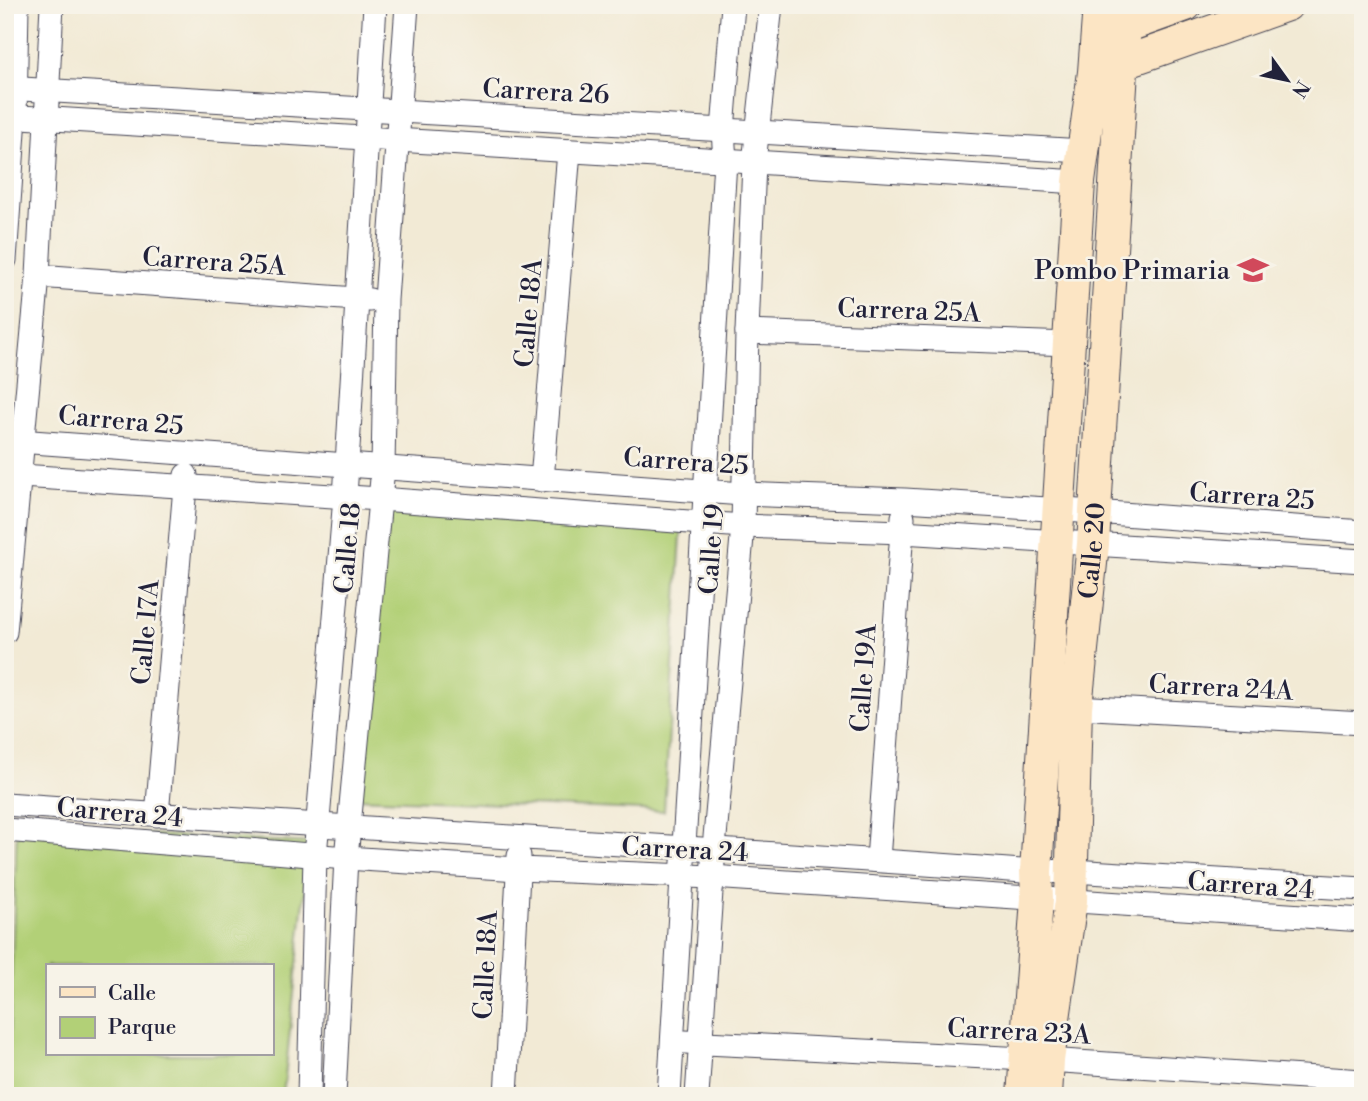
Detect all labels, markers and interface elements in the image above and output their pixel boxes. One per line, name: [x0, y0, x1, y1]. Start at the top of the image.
north arrow: [1252, 46, 1322, 116]
street label: Carrera 26: [482, 73, 610, 111]
text: N: [1286, 76, 1315, 102]
street label: Carrera 25A: [141, 241, 288, 283]
school or university icon: Pombo Primaria: [1236, 253, 1270, 287]
place label: Pombo Primaria: [1034, 255, 1231, 287]
street label: Calle 18A: [508, 256, 550, 369]
street label: Carrera 25A: [837, 293, 982, 330]
street label: Carrera 25: [57, 400, 185, 442]
street label: Carrera 25: [622, 442, 750, 482]
street label: Carrera 25: [1188, 477, 1316, 517]
street label: Calle 18: [328, 501, 368, 595]
street label: Calle 20: [1072, 501, 1113, 601]
street label: Calle 19: [693, 503, 731, 596]
street label: Calle 17A: [125, 577, 167, 686]
street label: Calle 19A: [844, 622, 884, 733]
street label: Carrera 24A: [1148, 668, 1295, 708]
street label: Carrera 24: [55, 792, 185, 834]
street label: Carrera 24: [621, 831, 749, 869]
street label: Carrera 24: [1186, 866, 1315, 906]
street label: Calle 18A: [467, 908, 505, 1020]
legend: [46, 964, 273, 1056]
text: Calle: [108, 981, 156, 1007]
street label: Carrera 23A: [946, 1012, 1093, 1052]
text: Parque: [108, 1015, 176, 1041]

